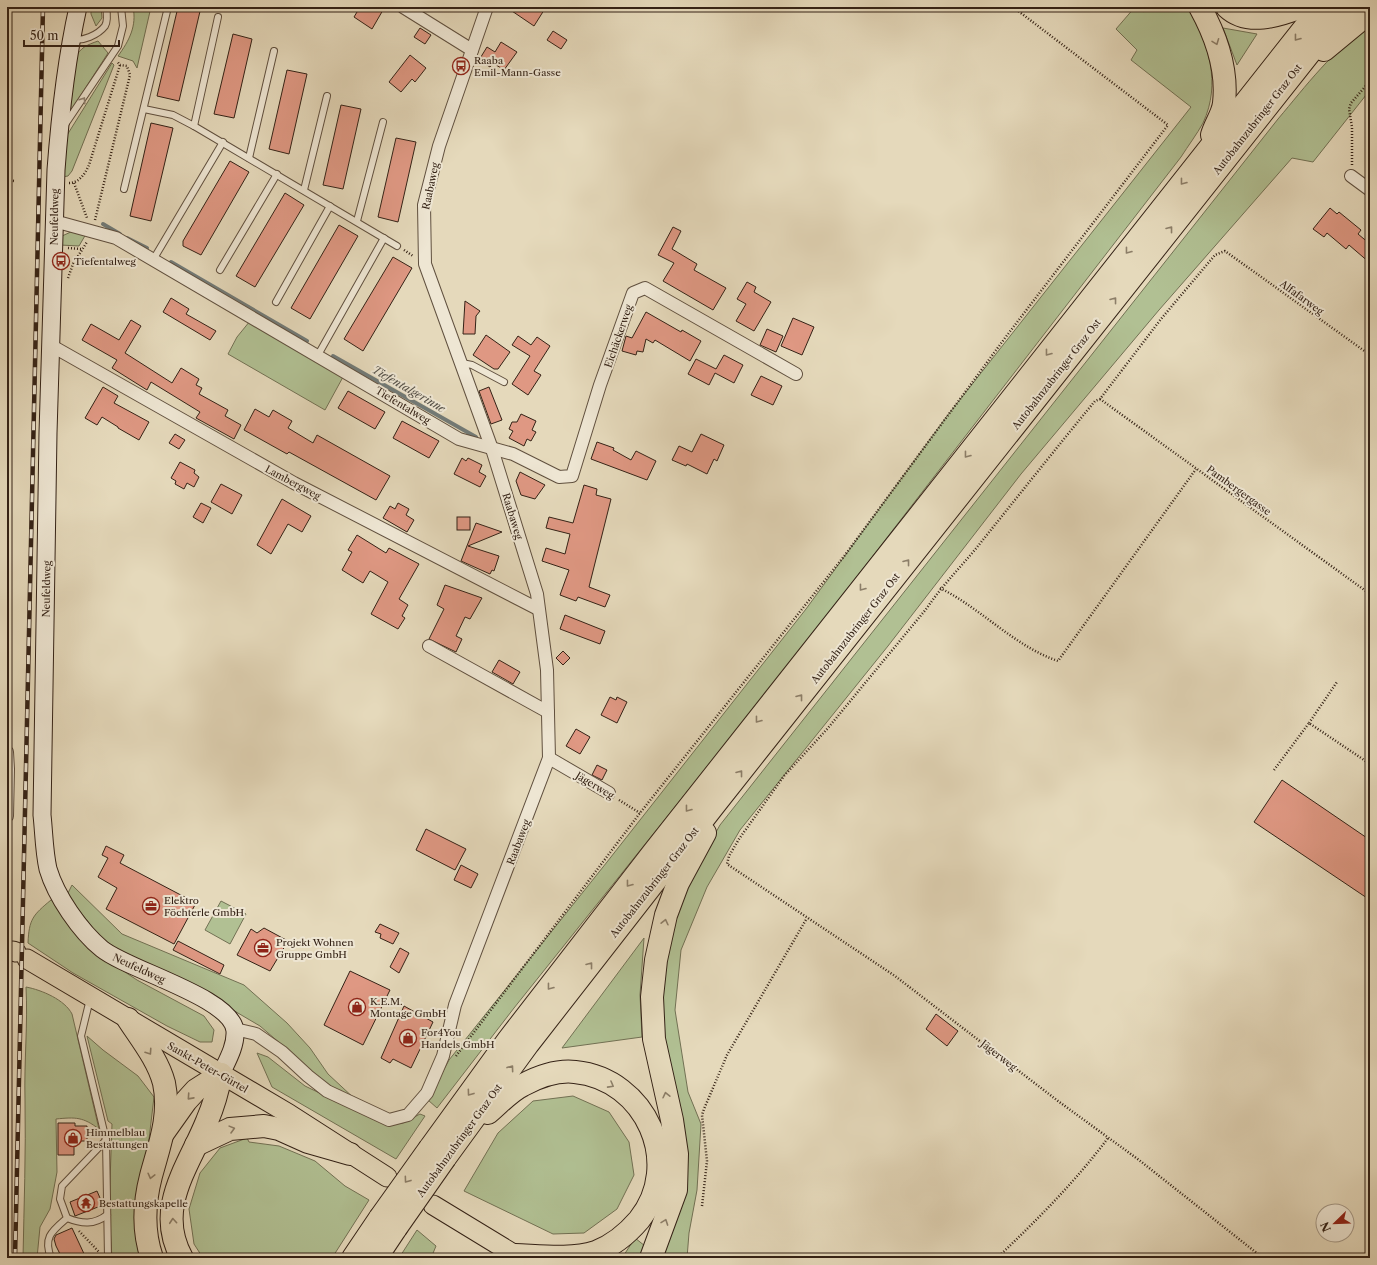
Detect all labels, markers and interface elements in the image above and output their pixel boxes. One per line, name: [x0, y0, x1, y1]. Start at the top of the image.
scale bar: [24, 22, 119, 48]
text: 50 m: [30, 28, 59, 43]
one-way arrow: [1295, 33, 1302, 40]
one-way arrow: [1212, 39, 1220, 46]
place label: Raaba Emil-Mann-Gasse: [474, 54, 561, 79]
bus stop icon: Raaba Emil-Mann-Gasse: [451, 56, 471, 76]
street label: Autobahnzubringer Graz Ost: [1210, 61, 1305, 178]
one-way arrow: [78, 98, 85, 105]
street label: Raabaweg: [419, 161, 442, 211]
one-way arrow: [1181, 177, 1188, 184]
street label: Neufeldweg: [48, 188, 62, 245]
one-way arrow: [1166, 226, 1173, 233]
one-way arrow: [1126, 247, 1133, 254]
bus stop icon: Tiefentalweg: [51, 251, 71, 271]
place label: Tiefentalweg: [74, 255, 137, 268]
street label: Alfafarweg: [1276, 277, 1327, 318]
one-way arrow: [1109, 298, 1116, 305]
street label: Eichäckerweg: [602, 302, 636, 370]
street label: Autobahnzubringer Graz Ost: [1009, 316, 1104, 433]
one-way arrow: [1045, 349, 1052, 356]
water label: Tiefentalgerinne: [370, 362, 449, 416]
street label: Tiefentalweg: [373, 384, 433, 427]
one-way arrow: [965, 451, 972, 458]
street label: Lambergweg: [263, 462, 323, 503]
street label: Pambergergasse: [1204, 463, 1274, 518]
street label: Raabaweg: [499, 491, 526, 542]
street label: Neufeldweg: [40, 560, 54, 617]
one-way arrow: [902, 560, 909, 567]
street label: Autobahnzubringer Graz Ost: [808, 570, 903, 687]
one-way arrow: [859, 584, 866, 591]
one-way arrow: [795, 695, 802, 702]
one-way arrow: [756, 715, 763, 722]
street label: Jägerweg: [571, 768, 617, 802]
one-way arrow: [735, 771, 742, 778]
one-way arrow: [685, 805, 692, 812]
street label: Raabaweg: [504, 817, 533, 867]
street label: Autobahnzubringer Graz Ost: [607, 824, 702, 941]
one-way arrow: [627, 879, 634, 886]
place label: Elektro Föchterle GmbH: [164, 894, 244, 919]
office icon: Elektro Föchterle GmbH: [141, 896, 161, 916]
one-way arrow: [660, 919, 668, 925]
place label: Projekt Wohnen Gruppe GmbH: [276, 936, 354, 961]
office icon: Projekt Wohnen Gruppe GmbH: [253, 938, 273, 958]
street label: Neufeldweg: [110, 951, 168, 987]
one-way arrow: [585, 962, 592, 969]
one-way arrow: [547, 982, 554, 989]
place label: K.E.M. Montage GmbH: [370, 995, 447, 1020]
shop icon: K.E.M. Montage GmbH: [347, 997, 367, 1017]
place label: For4You Handels GmbH: [421, 1026, 495, 1051]
shop icon: For4You Handels GmbH: [398, 1028, 418, 1048]
street label: Jägerweg: [976, 1036, 1020, 1074]
street label: Sankt-Peter-Gürtel: [165, 1039, 250, 1096]
one-way arrow: [144, 1048, 152, 1055]
one-way arrow: [506, 1065, 513, 1072]
one-way arrow: [607, 1080, 614, 1087]
street label: Autobahnzubringer Graz Ost: [413, 1081, 505, 1200]
one-way arrow: [467, 1089, 475, 1096]
one-way arrow: [188, 1092, 195, 1099]
one-way arrow: [663, 1092, 671, 1098]
place label: Himmelblau Bestattungen: [86, 1126, 149, 1151]
one-way arrow: [229, 1126, 235, 1134]
shop icon: Himmelblau Bestattungen: [63, 1128, 83, 1148]
one-way arrow: [148, 1173, 156, 1180]
one-way arrow: [404, 1176, 412, 1183]
temple icon: Bestattungskapelle: [76, 1193, 96, 1213]
place label: Bestattungskapelle: [99, 1197, 188, 1210]
north arrow: [1315, 1203, 1355, 1243]
one-way arrow: [168, 1218, 177, 1224]
one-way arrow: [660, 1218, 669, 1225]
text: N: [1317, 1219, 1334, 1234]

